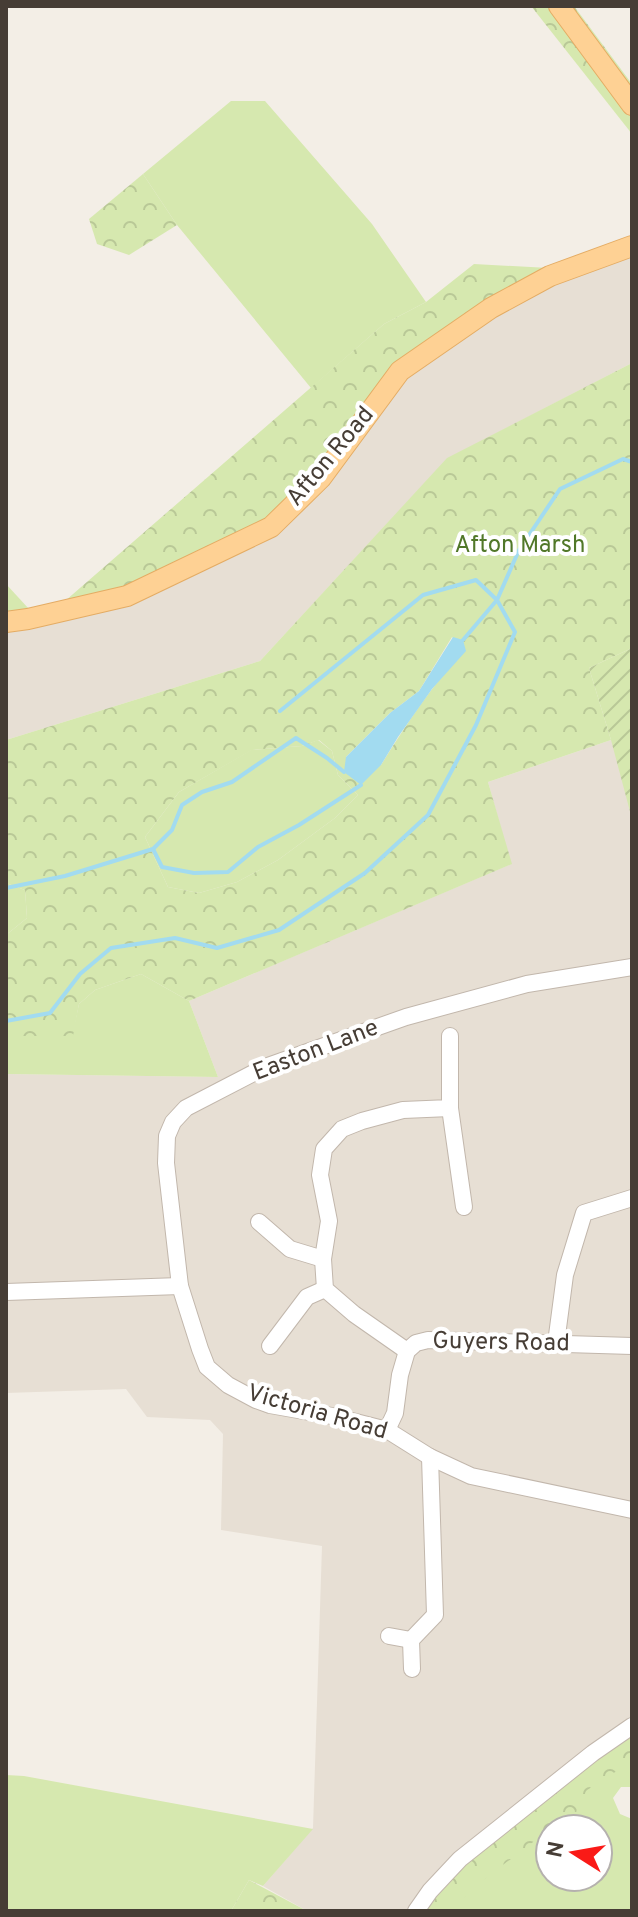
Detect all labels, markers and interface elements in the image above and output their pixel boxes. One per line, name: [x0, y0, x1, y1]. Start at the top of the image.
street label: Afton Road: [281, 401, 381, 513]
park label: Afton Marsh: [455, 531, 585, 561]
street label: Easton Lane: [249, 1013, 383, 1089]
street label: Guyers Road: [432, 1327, 570, 1359]
street label: Victoria Road: [243, 1379, 391, 1447]
north arrow: [534, 1813, 614, 1893]
text: N: [542, 1839, 572, 1860]

